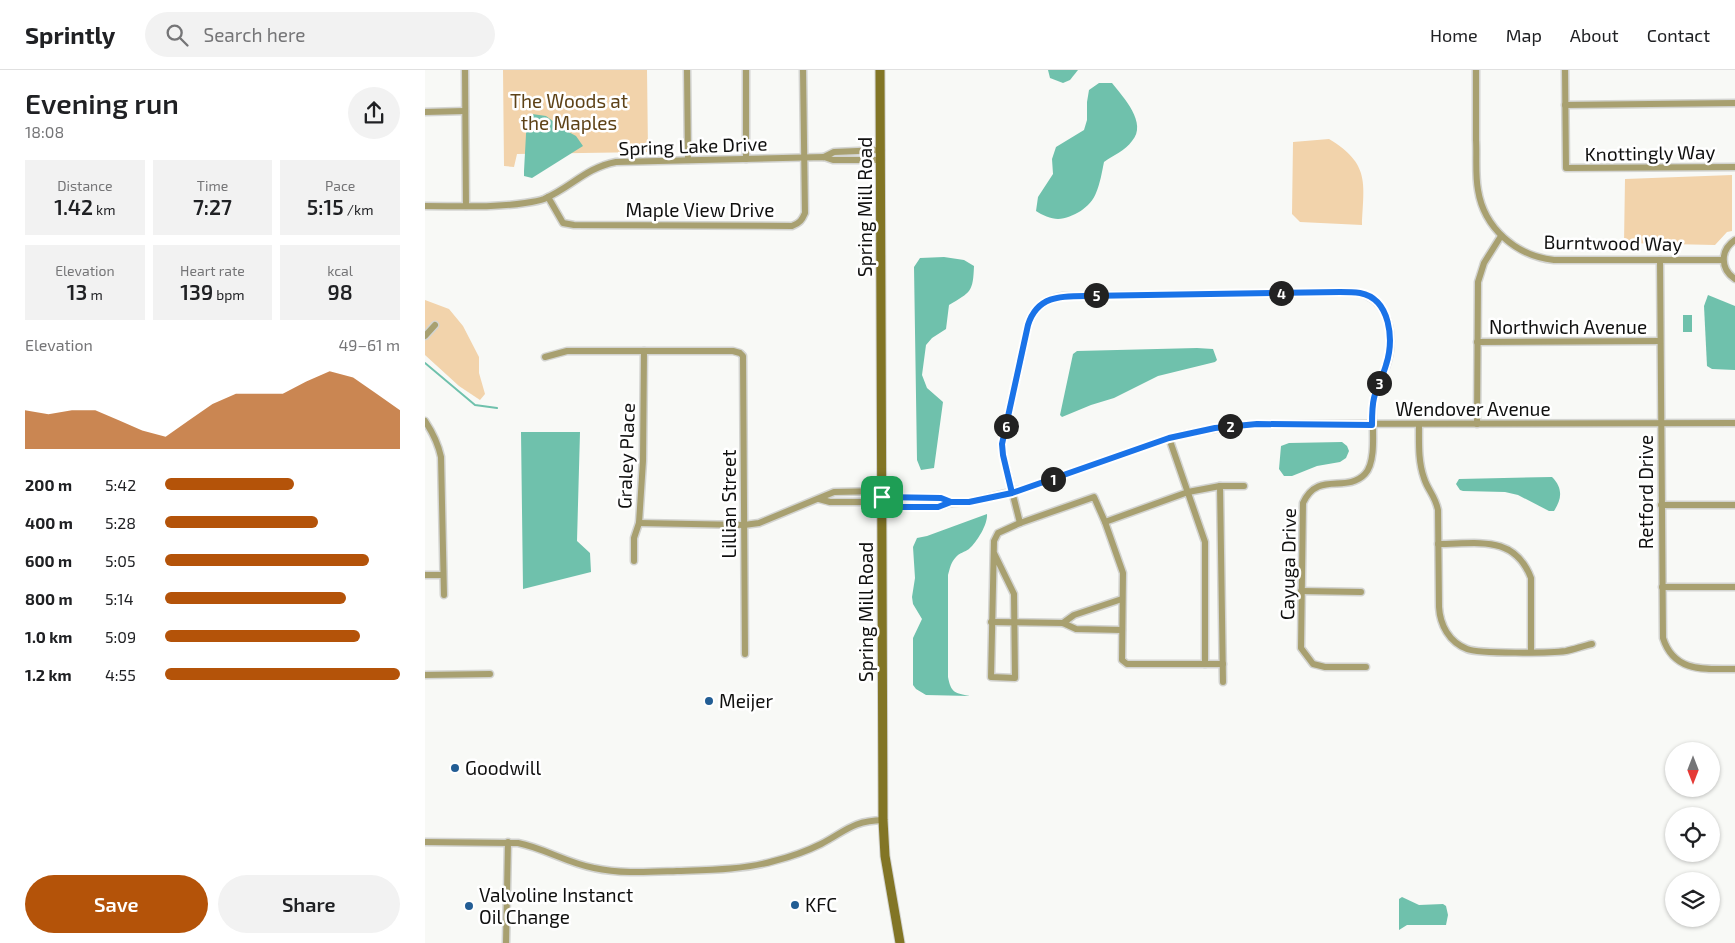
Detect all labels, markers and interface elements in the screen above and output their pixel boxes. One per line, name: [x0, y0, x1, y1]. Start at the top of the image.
search box: [145, 12, 495, 57]
text: Sprintly: [25, 20, 115, 49]
icon: search: [163, 21, 191, 49]
text: Search here: [203, 23, 306, 46]
text: Home: [1430, 24, 1478, 46]
text: Map: [1506, 24, 1542, 46]
text: About: [1570, 24, 1619, 46]
text: Contact: [1647, 24, 1710, 46]
text: Evening run: [25, 86, 179, 120]
button: share: [348, 87, 400, 139]
park label: The Woods at the Maples: [510, 89, 628, 134]
text: 18:08: [25, 122, 64, 141]
street label: Spring Lake Drive: [618, 131, 768, 160]
street label: Spring Mill Road: [853, 137, 876, 277]
street label: Knottingly Way: [1584, 140, 1716, 165]
text: Distance: [57, 177, 112, 194]
text: Time: [197, 177, 228, 194]
text: Pace: [325, 177, 355, 194]
text: 1.42: [54, 194, 93, 219]
text: 7:27: [193, 194, 232, 219]
text: 5:15: [307, 194, 344, 219]
street label: Maple View Drive: [626, 198, 774, 221]
text: km: [93, 201, 116, 218]
text: /km: [344, 201, 373, 218]
street label: Burntwood Way: [1543, 230, 1683, 255]
text: Elevation: [55, 262, 115, 279]
text: Heart rate: [180, 262, 245, 279]
text: kcal: [327, 262, 353, 279]
text: 13: [67, 279, 87, 304]
text: 139: [180, 279, 213, 304]
text: 98: [328, 279, 353, 304]
pin: 4: [1269, 280, 1293, 306]
pin: 5: [1083, 282, 1109, 308]
text: 4: [1277, 285, 1286, 302]
text: m: [87, 286, 103, 303]
text: bpm: [213, 286, 245, 303]
text: 5: [1093, 287, 1100, 304]
street label: Northwich Avenue: [1489, 315, 1647, 338]
text: Elevation: [25, 335, 93, 354]
text: 49–61 m: [338, 335, 400, 354]
pin: 3: [1367, 370, 1391, 396]
text: 3: [1376, 375, 1383, 392]
street label: Wendover Avenue: [1395, 397, 1551, 420]
street label: Graley Place: [612, 402, 639, 509]
pin: 6: [993, 414, 1019, 438]
pin: 2: [1217, 414, 1243, 438]
text: 6: [1002, 418, 1011, 435]
text: 2: [1226, 418, 1235, 435]
street label: Retford Drive: [1634, 435, 1657, 549]
street label: Lillian Street: [717, 450, 740, 558]
pin: 1: [1041, 466, 1065, 492]
text: 1: [1050, 471, 1057, 488]
text: 200 m: [25, 475, 72, 494]
text: 5:42: [105, 475, 136, 494]
pin: [861, 476, 903, 518]
icon: arrive: [868, 483, 896, 511]
street label: Cayuga Drive: [1275, 508, 1300, 620]
text: 400 m: [25, 513, 73, 532]
text: 5:28: [105, 513, 136, 532]
street label: Spring Mill Road: [854, 542, 877, 682]
text: 600 m: [25, 551, 72, 570]
text: 5:05: [105, 551, 136, 570]
text: 800 m: [25, 589, 73, 608]
text: 5:14: [105, 589, 134, 608]
text: 1.0 km: [25, 627, 72, 646]
text: 5:09: [105, 627, 136, 646]
text: 1.2 km: [25, 665, 72, 684]
text: 4:55: [105, 665, 136, 684]
place label: Meijer: [719, 689, 774, 712]
marker: Meijer: [703, 695, 715, 707]
north arrow: [1665, 742, 1720, 798]
map controls: [1665, 742, 1720, 927]
place label: Goodwill: [465, 756, 541, 779]
marker: Goodwill: [449, 762, 461, 774]
button: locate: [1665, 807, 1720, 862]
button: layers: [1665, 872, 1720, 927]
button: Save: [25, 875, 208, 933]
button: Share: [218, 875, 400, 933]
place label: Valvoline Instanct Oil Change: [479, 883, 633, 928]
place label: KFC: [805, 893, 837, 916]
marker: KFC: [789, 899, 801, 911]
marker: Valvoline Instanct Oil Change: [463, 900, 475, 912]

